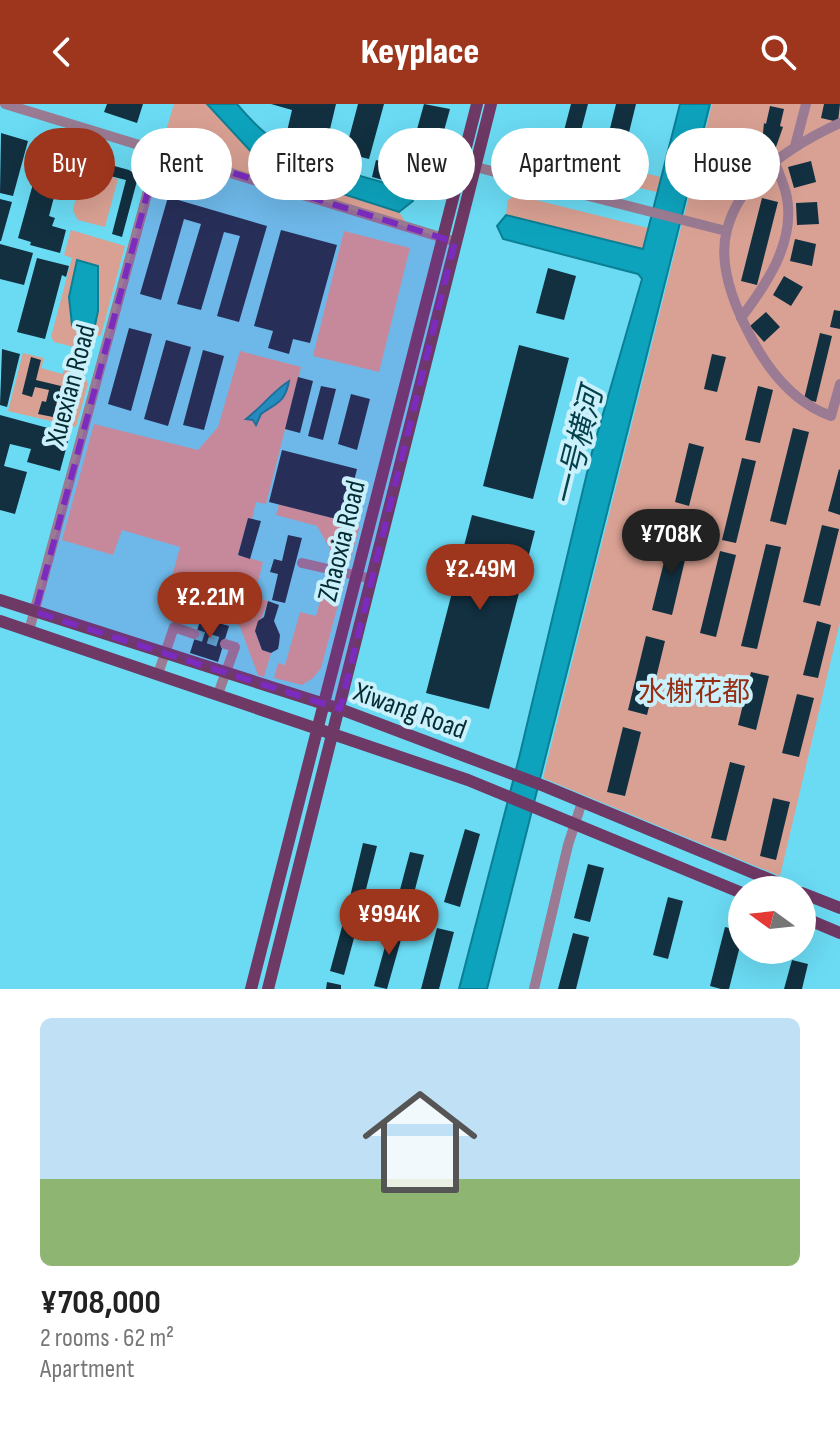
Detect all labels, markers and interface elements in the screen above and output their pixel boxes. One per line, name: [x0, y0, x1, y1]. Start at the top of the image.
icon: back: [40, 30, 84, 74]
icon: search: [756, 30, 800, 74]
text: Keyplace: [361, 31, 479, 74]
chip: Buy: [24, 128, 115, 200]
chip: Rent: [131, 128, 232, 200]
chip: Filters: [248, 128, 362, 200]
chip: New: [378, 128, 475, 200]
chip: Apartment: [491, 128, 649, 200]
chip: House: [665, 128, 780, 200]
street label: Xuexian Road: [39, 321, 103, 450]
water label: 一号横河: [547, 380, 612, 510]
street label: Zhaoxia Road: [311, 477, 373, 605]
pin: ¥708K: [615, 509, 727, 577]
text: ¥708K: [640, 519, 702, 550]
pin: ¥2.49M: [415, 544, 545, 612]
text: ¥2.49M: [444, 554, 516, 585]
pin: ¥2.21M: [145, 572, 275, 640]
text: ¥2.21M: [175, 582, 245, 613]
street label: Xiwang Road: [348, 675, 471, 747]
park label: 水榭花都: [638, 676, 750, 709]
north arrow: [728, 876, 816, 964]
map controls: [728, 876, 816, 964]
pin: ¥994K: [333, 889, 445, 957]
text: ¥994K: [358, 899, 420, 930]
icon: home: [348, 1070, 492, 1214]
text: ¥708,000: [40, 1282, 161, 1323]
text: 2 rooms · 62 m²: [40, 1323, 174, 1354]
text: Apartment: [40, 1354, 134, 1385]

